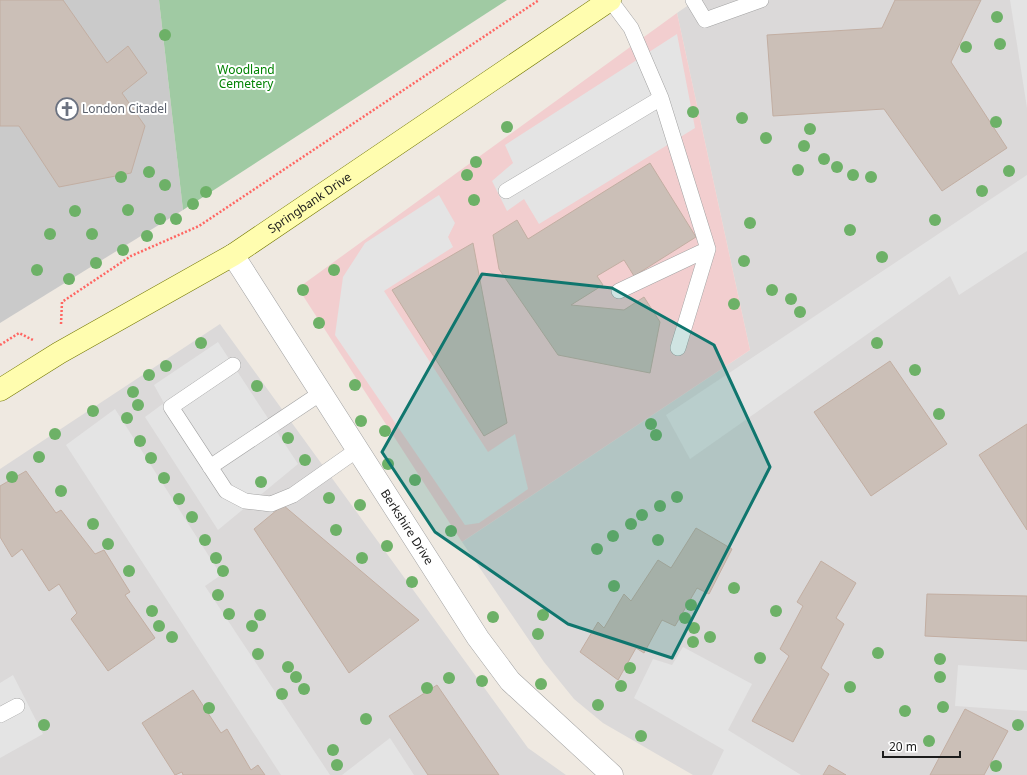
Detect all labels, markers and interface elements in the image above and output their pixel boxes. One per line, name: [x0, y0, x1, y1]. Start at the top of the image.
park label: Woodland Cemetery: [217, 61, 275, 92]
church icon: London Citadel: [54, 96, 80, 122]
place label: London Citadel: [82, 100, 167, 117]
street label: Springbank Drive: [264, 168, 355, 237]
street label: Berkshire Drive: [377, 486, 438, 568]
scale bar: [883, 733, 960, 759]
text: 20 m: [889, 738, 917, 755]

